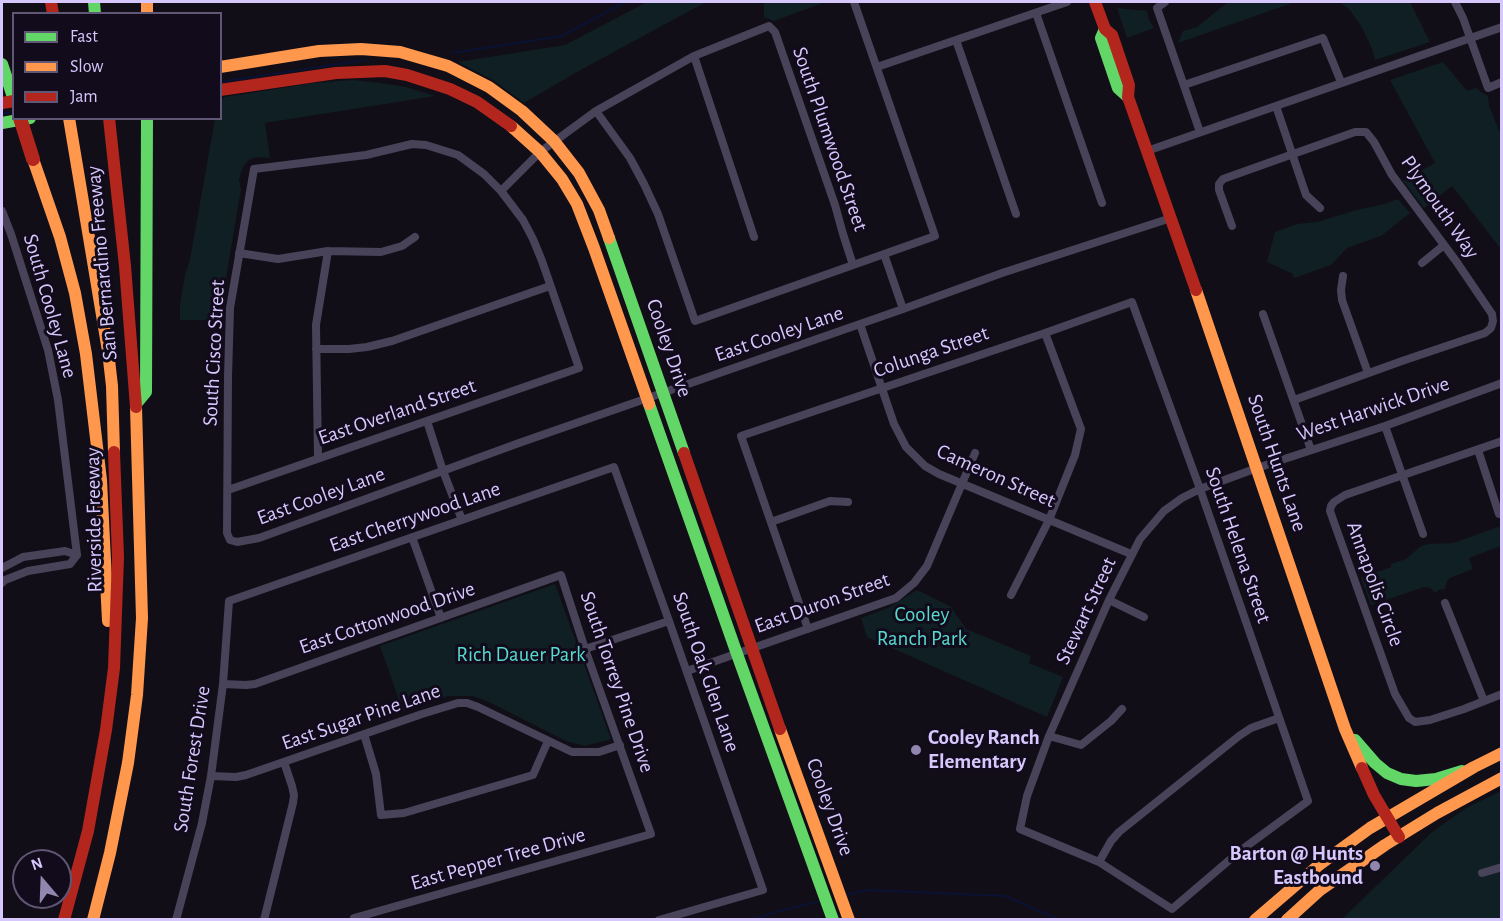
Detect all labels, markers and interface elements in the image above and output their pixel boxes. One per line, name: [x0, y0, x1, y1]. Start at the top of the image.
legend: [12, 12, 222, 120]
text: Fast: [70, 28, 98, 46]
street label: South Plumwood Street: [787, 44, 873, 234]
text: Slow: [70, 58, 103, 76]
text: Jam: [70, 88, 98, 106]
street label: Plymouth Way: [1395, 151, 1485, 263]
street label: San Bernardino Freeway: [81, 165, 123, 361]
street label: South Cooley Lane: [17, 231, 83, 381]
street label: South Cisco Street: [198, 279, 230, 427]
street label: Cooley Drive: [640, 296, 698, 400]
street label: East Cooley Lane: [711, 300, 847, 368]
street label: Colunga Street: [870, 321, 992, 383]
street label: West Harwick Drive: [1293, 371, 1453, 447]
street label: East Overland Street: [315, 373, 479, 451]
street label: South Hunts Lane: [1242, 391, 1312, 535]
street label: Cameron Street: [933, 439, 1059, 513]
street label: Riverside Freeway: [80, 447, 108, 593]
street label: East Cooley Lane: [253, 461, 389, 531]
street label: South Helena Street: [1199, 464, 1277, 626]
street label: East Cherrywood Lane: [326, 476, 504, 558]
street label: Annapolis Circle: [1341, 518, 1409, 650]
street label: Stewart Street: [1050, 553, 1122, 669]
street label: East Duron Street: [751, 567, 893, 639]
street label: East Cottonwood Drive: [296, 576, 478, 660]
street label: South Torrey Pine Drive: [574, 588, 660, 776]
street label: South Oak Glen Lane: [667, 588, 745, 756]
park label: Cooley Ranch Park: [877, 602, 967, 652]
park label: Rich Dauer Park: [456, 642, 586, 668]
street label: East Sugar Pine Lane: [278, 678, 444, 756]
street label: South Forest Drive: [168, 684, 216, 834]
place label: Cooley Ranch Elementary: [928, 725, 1040, 775]
marker: Cooley Ranch Elementary: [909, 743, 923, 757]
street label: Cooley Drive: [801, 755, 859, 859]
street label: East Pepper Tree Drive: [408, 822, 588, 896]
place label: Barton @ Hunts Eastbound: [1230, 841, 1363, 891]
north arrow: [12, 849, 72, 909]
text: N: [29, 854, 45, 873]
marker: Barton @ Hunts Eastbound: [1368, 859, 1382, 873]

